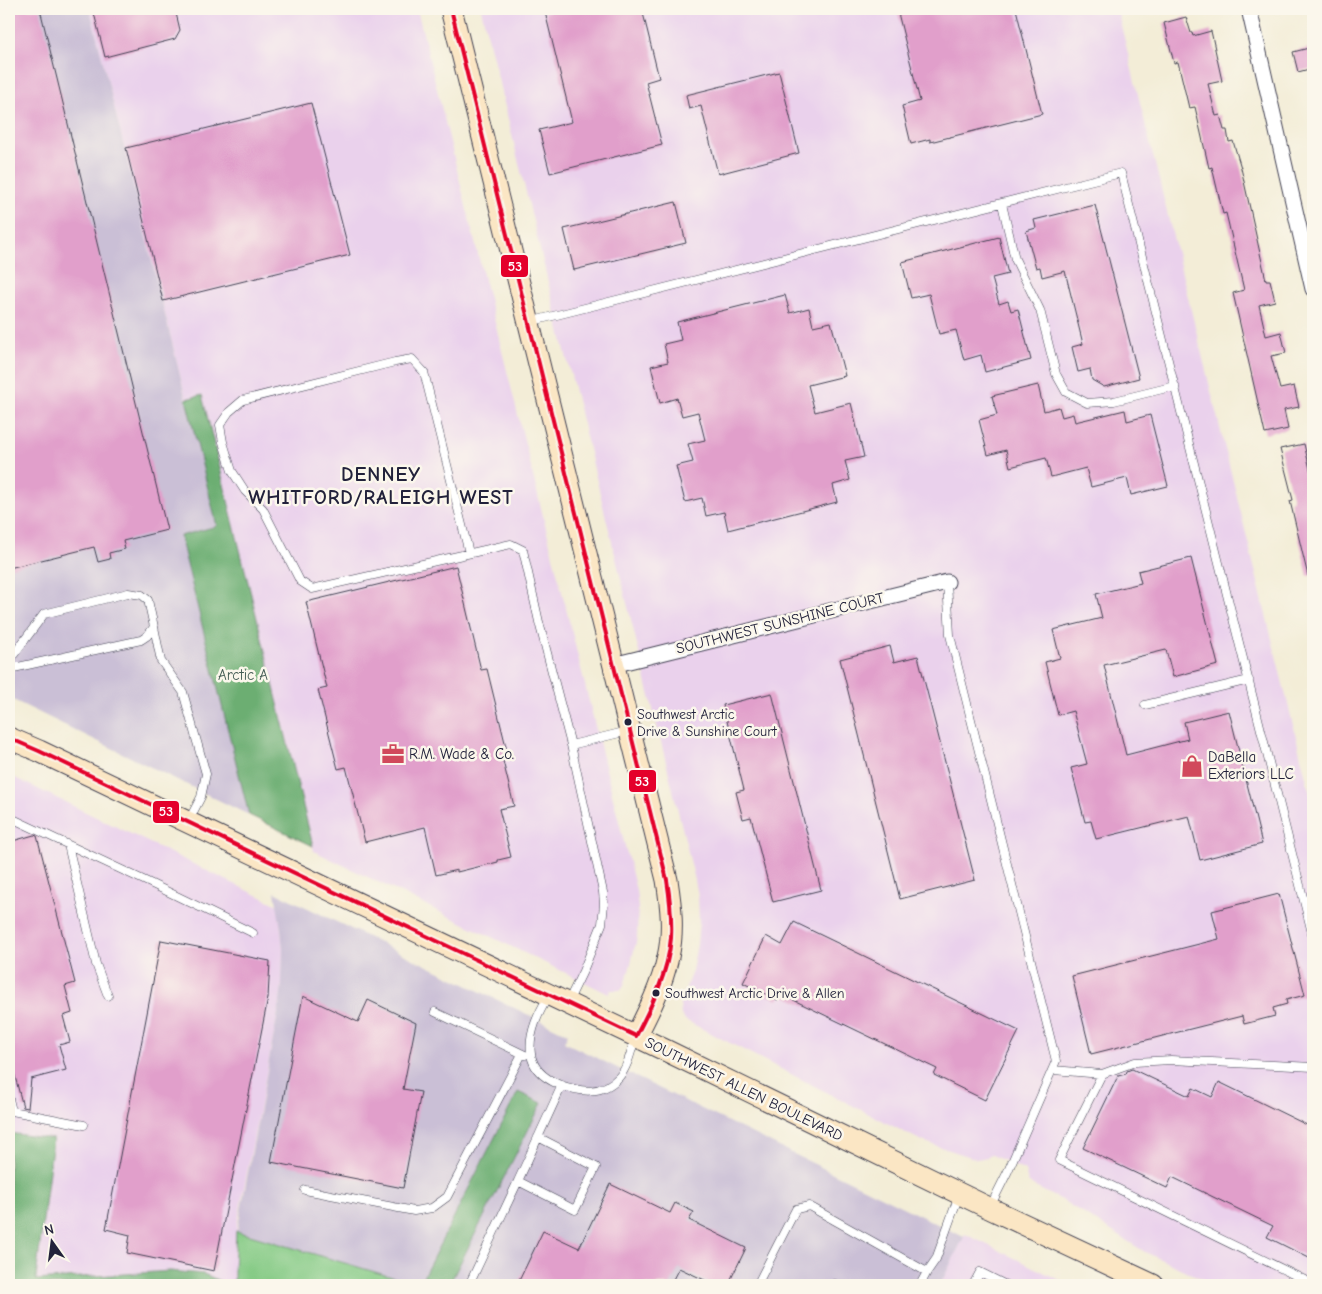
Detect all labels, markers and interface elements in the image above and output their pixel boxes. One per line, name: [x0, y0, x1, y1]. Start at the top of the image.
line badge: 53: [500, 254, 529, 278]
text: 53: [508, 258, 522, 275]
district label: DENNEY WHITFORD/RALEIGH WEST: [248, 463, 514, 509]
street label: SOUTHWEST SUNSHINE COURT: [674, 588, 886, 658]
park label: Arctic A: [218, 666, 268, 684]
place label: Southwest Arctic Drive & Sunshine Court: [637, 706, 778, 740]
marker: Southwest Arctic Drive & Sunshine Court: [623, 717, 633, 727]
office icon: R.M. Wade & Co.: [380, 741, 406, 767]
place label: R.M. Wade & Co.: [409, 745, 514, 763]
place label: DaBella Exteriors LLC: [1208, 748, 1294, 783]
shop icon: DaBella Exteriors LLC: [1179, 753, 1205, 779]
line badge: 53: [628, 769, 657, 793]
text: 53: [635, 773, 649, 790]
line badge: 53: [152, 800, 180, 824]
text: 53: [159, 803, 173, 820]
place label: Southwest Arctic Drive & Allen: [665, 985, 845, 1002]
marker: Southwest Arctic Drive & Allen: [651, 988, 661, 998]
street label: SOUTHWEST ALLEN BOULEVARD: [642, 1033, 846, 1145]
north arrow: [28, 1216, 78, 1266]
text: N: [42, 1221, 55, 1239]

